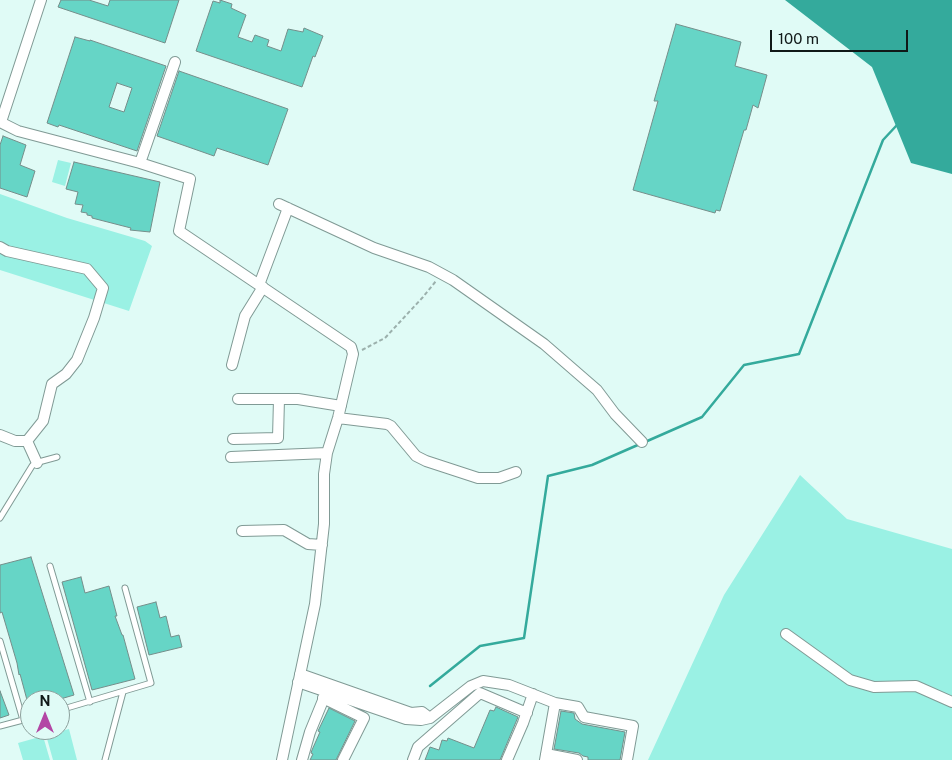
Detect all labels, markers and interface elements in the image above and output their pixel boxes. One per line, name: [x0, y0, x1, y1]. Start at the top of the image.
scale bar: [772, 20, 910, 52]
text: 100 m: [778, 30, 819, 47]
north arrow: [20, 690, 70, 740]
text: N: [40, 693, 50, 709]

